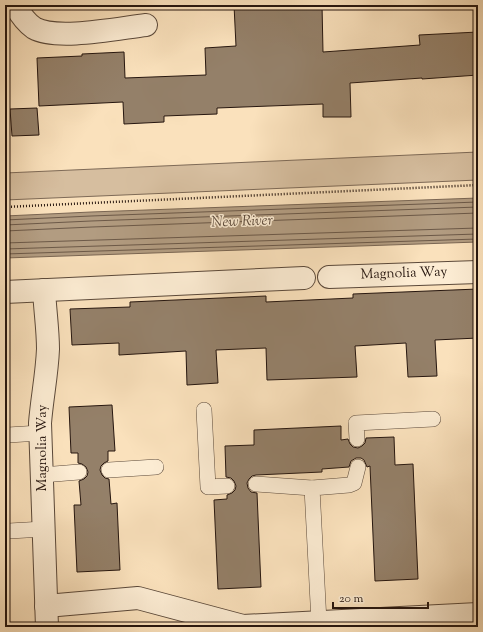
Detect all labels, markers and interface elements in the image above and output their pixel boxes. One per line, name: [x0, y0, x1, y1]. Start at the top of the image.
water label: New River: [211, 210, 274, 234]
street label: Magnolia Way: [360, 262, 448, 286]
street label: Magnolia Way: [33, 405, 53, 491]
scale bar: [333, 584, 428, 610]
text: 20 m: [339, 590, 364, 608]

